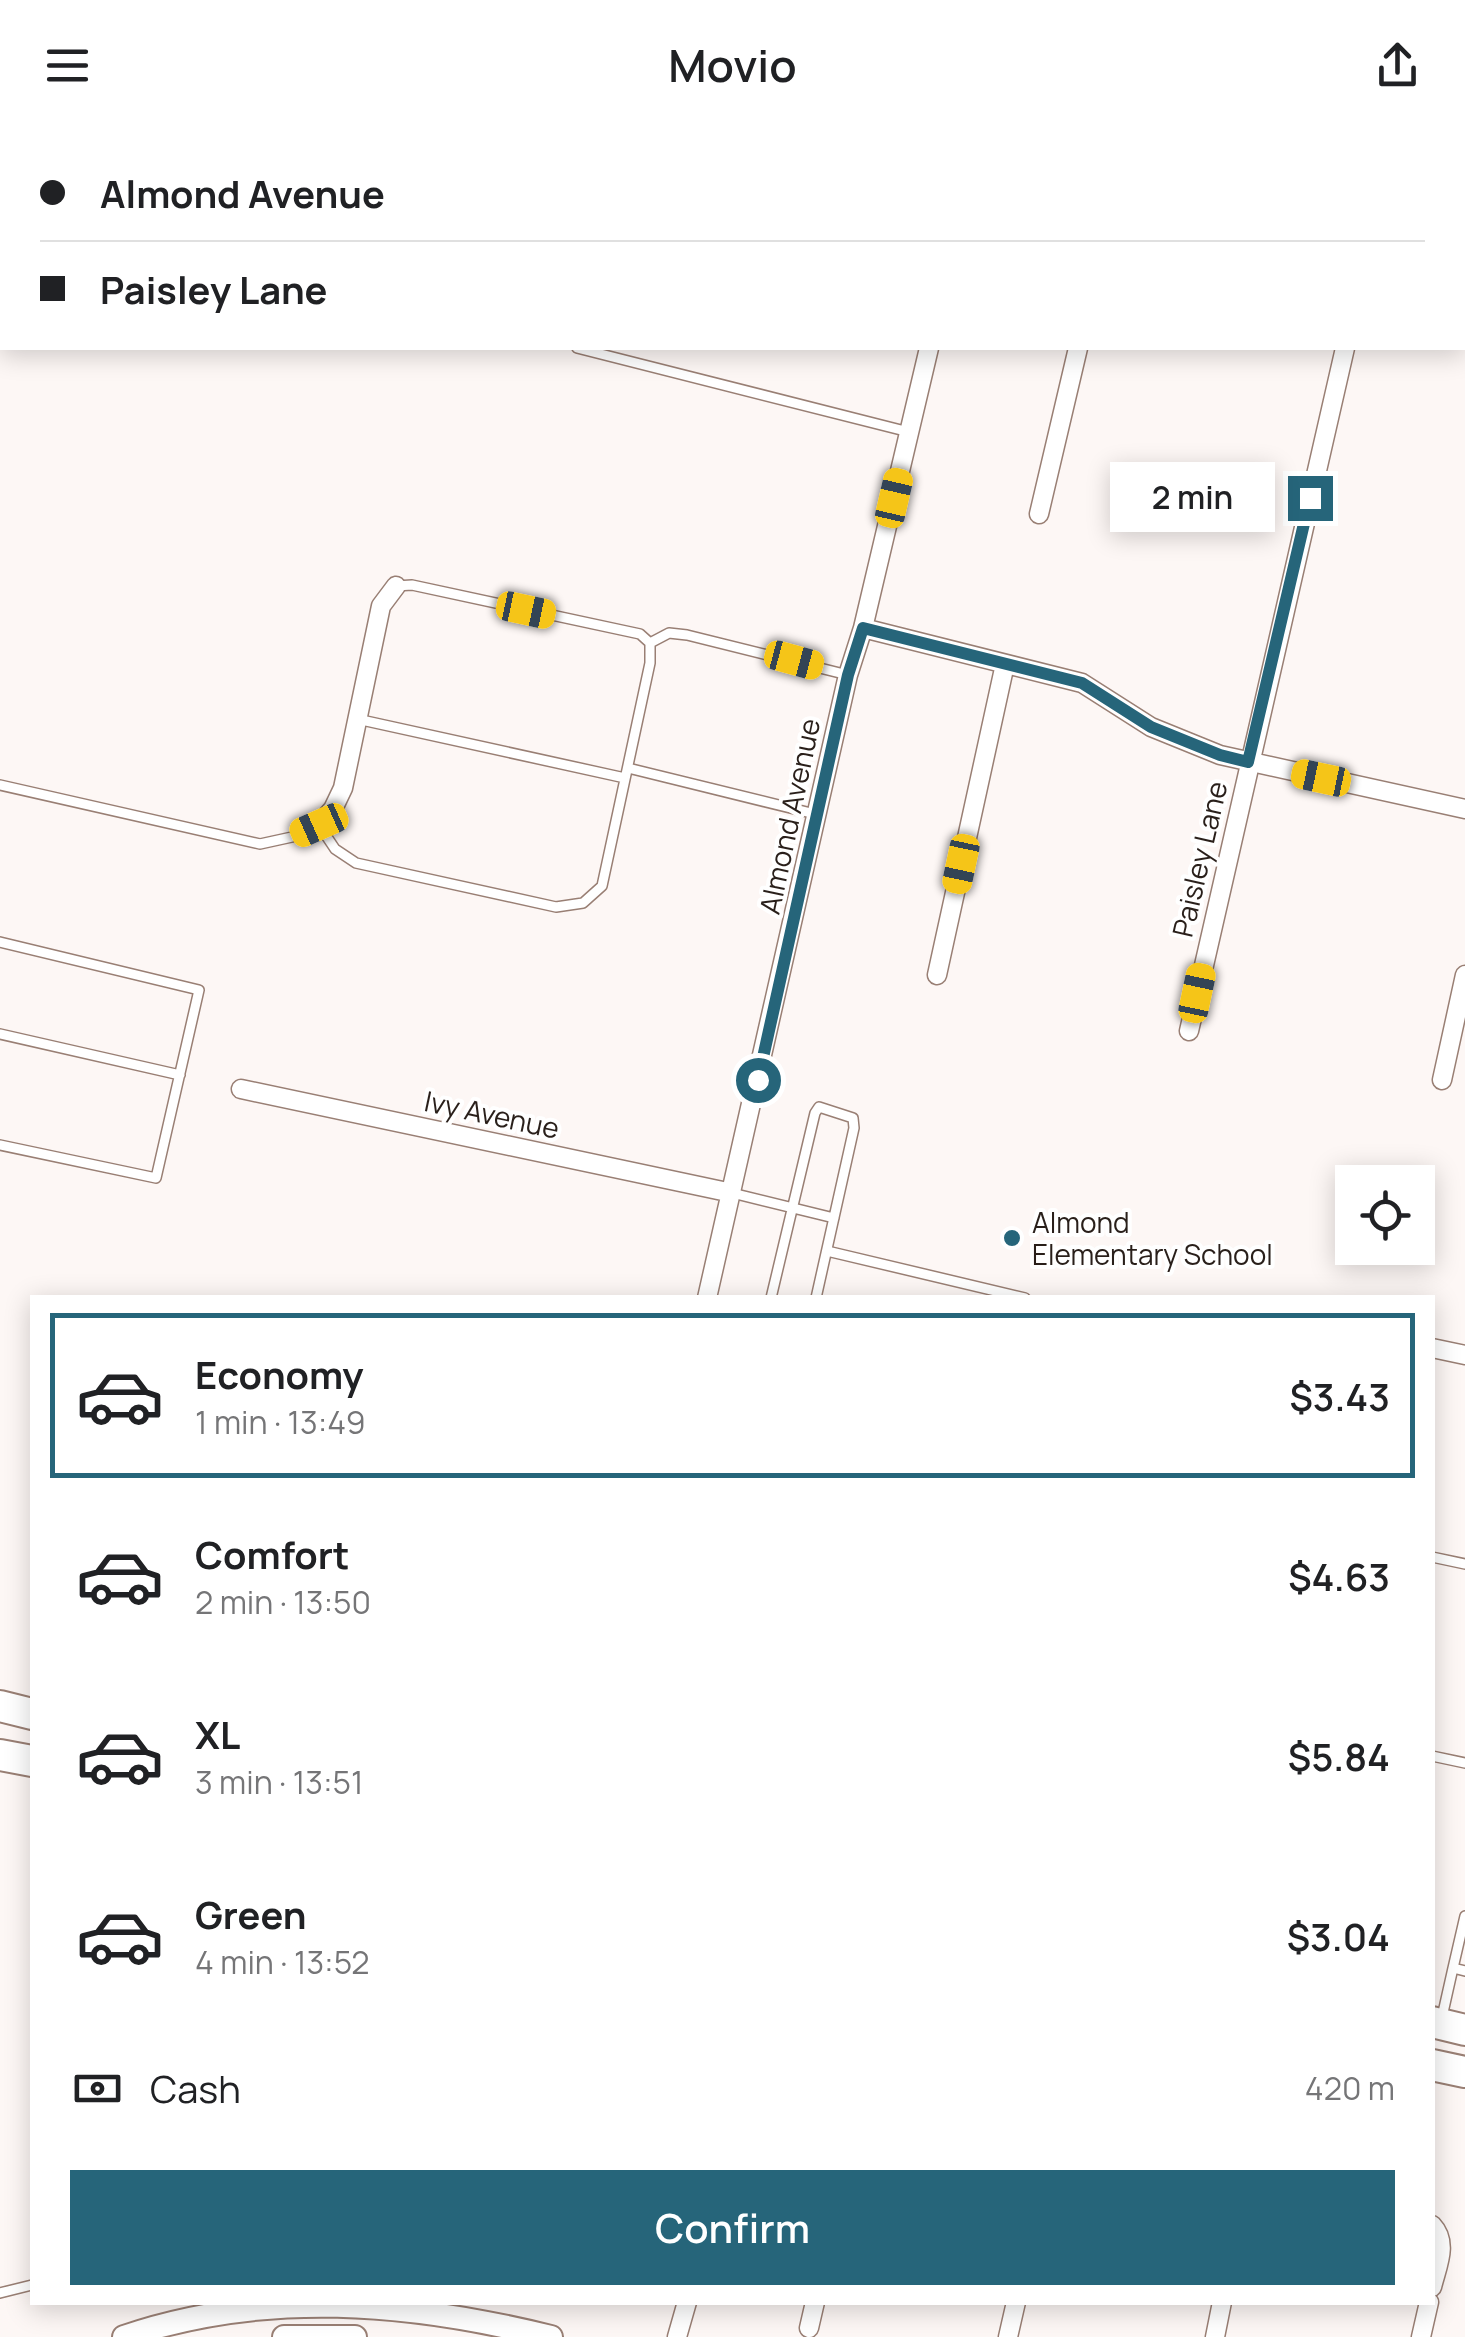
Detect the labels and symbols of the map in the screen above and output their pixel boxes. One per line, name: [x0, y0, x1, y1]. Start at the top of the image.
callout: 2 min: [1110, 463, 1275, 533]
car: [873, 465, 915, 531]
route end: [1288, 476, 1333, 521]
car: [494, 589, 558, 631]
car: [761, 638, 827, 682]
street label: Almond Avenue: [750, 715, 828, 917]
car: [1289, 757, 1353, 799]
street label: Paisley Lane: [1163, 777, 1235, 941]
car: [285, 799, 353, 851]
car: [940, 832, 982, 896]
car: [1176, 961, 1218, 1025]
route start: [736, 1058, 781, 1103]
street label: Ivy Avenue: [421, 1081, 563, 1147]
place label: Almond Elementary School: [1032, 1203, 1273, 1273]
marker: Almond Elementary School: [1001, 1227, 1023, 1249]

